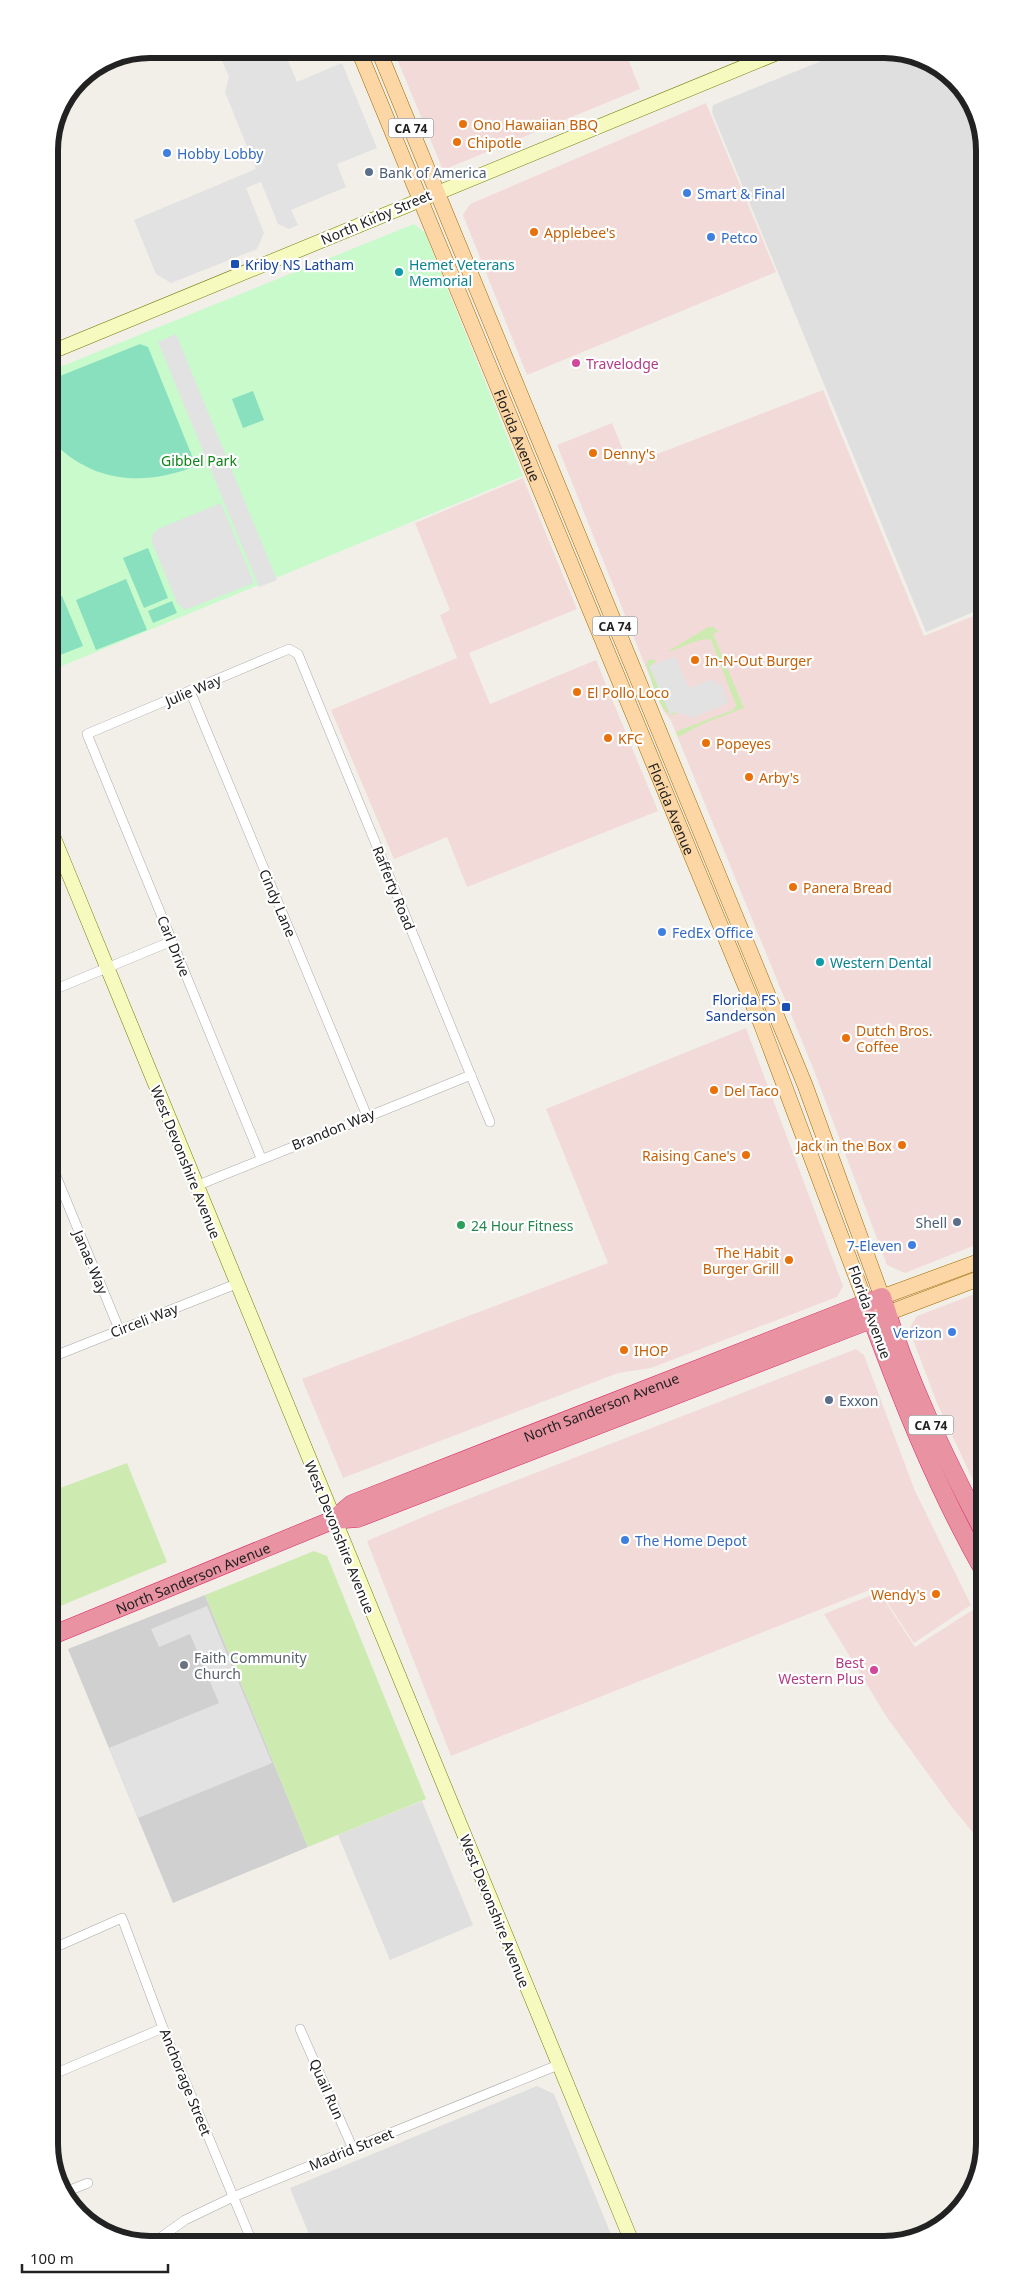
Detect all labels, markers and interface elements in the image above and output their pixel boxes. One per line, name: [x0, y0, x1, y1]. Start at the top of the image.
place label: Ono Hawaiian BBQ: [473, 115, 598, 134]
marker: Ono Hawaiian BBQ: [457, 118, 469, 130]
road number: CA 74: [388, 119, 434, 138]
place label: Chipotle: [467, 133, 522, 152]
marker: Chipotle: [451, 136, 463, 148]
place label: Hobby Lobby: [177, 144, 264, 163]
marker: Hobby Lobby: [161, 147, 173, 159]
place label: Bank of America: [379, 163, 487, 182]
marker: Bank of America: [363, 166, 375, 178]
place label: Smart & Final: [697, 184, 785, 203]
street label: North Kirby Street: [318, 185, 434, 249]
marker: Smart & Final: [681, 187, 693, 199]
place label: Applebee's: [544, 223, 616, 242]
marker: Applebee's: [528, 226, 540, 238]
place label: Petco: [721, 228, 758, 247]
marker: Petco: [705, 231, 717, 243]
place label: Kriby NS Latham: [245, 255, 354, 274]
place label: Hemet Veterans Memorial: [409, 255, 515, 290]
marker: Kriby NS Latham: [229, 258, 241, 270]
marker: Hemet Veterans Memorial: [393, 266, 405, 278]
place label: Travelodge: [586, 354, 659, 373]
marker: Travelodge: [570, 357, 582, 369]
street label: Florida Avenue: [490, 386, 545, 484]
place label: Denny's: [603, 444, 656, 463]
marker: Denny's: [587, 447, 599, 459]
park label: Gibbel Park: [161, 451, 237, 470]
road number: CA 74: [592, 616, 638, 636]
place label: In-N-Out Burger: [705, 651, 812, 670]
marker: In-N-Out Burger: [689, 654, 701, 666]
street label: Julie Way: [160, 669, 225, 711]
place label: El Pollo Loco: [587, 683, 669, 702]
marker: El Pollo Loco: [571, 686, 583, 698]
place label: KFC: [618, 729, 643, 748]
marker: KFC: [602, 732, 614, 744]
place label: Popeyes: [716, 734, 771, 753]
marker: Popeyes: [700, 737, 712, 749]
street label: Florida Avenue: [645, 760, 700, 858]
place label: Arby's: [759, 768, 799, 787]
marker: Arby's: [743, 771, 755, 783]
street label: Rafferty Road: [368, 843, 420, 933]
street label: Cindy Lane: [255, 866, 301, 940]
place label: Panera Bread: [803, 878, 892, 897]
marker: Panera Bread: [787, 881, 799, 893]
street label: Carl Drive: [153, 913, 195, 979]
place label: FedEx Office: [672, 923, 753, 942]
marker: FedEx Office: [656, 926, 668, 938]
place label: Western Dental: [830, 953, 932, 972]
marker: Western Dental: [814, 956, 826, 968]
place label: Florida FS Sanderson: [706, 990, 776, 1025]
marker: Florida FS Sanderson: [780, 1001, 792, 1013]
place label: Dutch Bros. Coffee: [856, 1021, 932, 1056]
marker: Dutch Bros. Coffee: [840, 1032, 852, 1044]
place label: Del Taco: [724, 1081, 779, 1100]
street label: West Devonshire Avenue: [147, 1083, 225, 1241]
marker: Del Taco: [708, 1084, 720, 1096]
street label: Brandon Way: [289, 1103, 378, 1154]
place label: Jack in the Box: [795, 1136, 893, 1155]
marker: Jack in the Box: [896, 1139, 908, 1151]
place label: Raising Cane's: [642, 1146, 736, 1165]
marker: Raising Cane's: [740, 1149, 752, 1161]
place label: Shell: [916, 1213, 947, 1232]
place label: 24 Hour Fitness: [471, 1216, 574, 1235]
marker: Shell: [951, 1216, 963, 1228]
marker: 24 Hour Fitness: [455, 1219, 467, 1231]
street label: Janae Way: [68, 1225, 113, 1298]
place label: 7-Eleven: [847, 1236, 902, 1255]
marker: 7-Eleven: [906, 1239, 918, 1251]
place label: The Habit Burger Grill: [703, 1243, 779, 1278]
marker: The Habit Burger Grill: [783, 1254, 795, 1266]
street label: Florida Avenue: [844, 1263, 896, 1361]
street label: Circeli Way: [107, 1298, 181, 1342]
place label: Verizon: [893, 1323, 942, 1342]
marker: Verizon: [946, 1326, 958, 1338]
place label: IHOP: [634, 1341, 669, 1360]
marker: IHOP: [618, 1344, 630, 1356]
street label: North Sanderson Avenue: [521, 1368, 682, 1446]
place label: Exxon: [839, 1391, 878, 1410]
marker: Exxon: [823, 1394, 835, 1406]
road number: CA 74: [908, 1416, 954, 1434]
street label: West Devonshire Avenue: [301, 1458, 379, 1616]
place label: The Home Depot: [635, 1531, 747, 1550]
marker: The Home Depot: [619, 1534, 631, 1546]
street label: North Sanderson Avenue: [113, 1537, 273, 1618]
place label: Wendy's: [871, 1585, 926, 1604]
marker: Wendy's: [930, 1588, 942, 1600]
place label: Faith Community Church: [194, 1648, 308, 1683]
place label: Best Western Plus: [778, 1653, 864, 1688]
marker: Faith Community Church: [178, 1659, 190, 1671]
marker: Best Western Plus: [868, 1664, 880, 1676]
street label: West Devonshire Avenue: [456, 1832, 534, 1990]
street label: Anchorage Street: [156, 2026, 216, 2138]
street label: Quail Run: [305, 2056, 349, 2122]
street label: Madrid Street: [306, 2123, 396, 2175]
scale bar: [22, 2242, 169, 2274]
text: 100 m: [30, 2248, 74, 2268]

